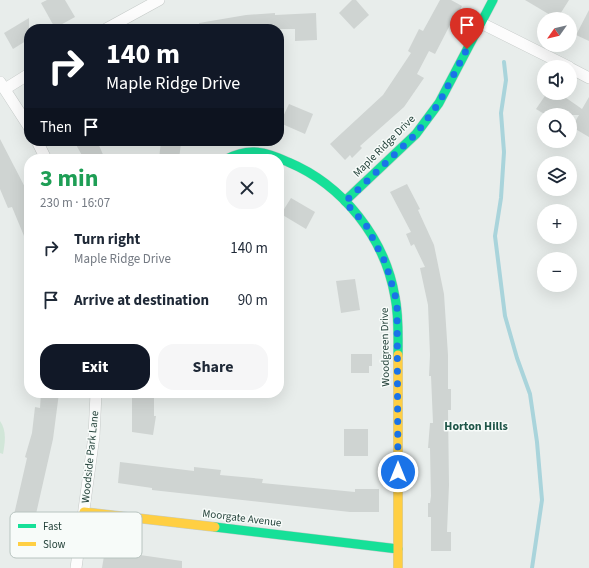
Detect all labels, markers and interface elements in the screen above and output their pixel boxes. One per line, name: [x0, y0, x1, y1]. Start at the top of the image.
pin: [450, 8, 484, 49]
north arrow: [537, 12, 577, 52]
map controls: [537, 12, 577, 292]
icon: arrive: [456, 14, 478, 36]
text: 140 m: [106, 34, 180, 74]
icon: right: [40, 40, 92, 92]
button: sound: [537, 60, 577, 100]
text: Maple Ridge Drive: [106, 71, 240, 96]
button: search: [537, 108, 577, 148]
street label: Maple Ridge Drive: [350, 111, 419, 180]
icon: arrive: [80, 116, 102, 138]
text: Then: [40, 117, 72, 138]
button: layers: [537, 156, 577, 196]
text: 3 min: [40, 161, 98, 196]
button: close: [226, 167, 268, 209]
text: 230 m · 16:07: [40, 194, 110, 212]
button: +: [537, 204, 577, 244]
text: Turn right: [74, 229, 140, 250]
icon: right: [40, 237, 62, 259]
text: 140 m: [230, 238, 268, 259]
text: Maple Ridge Drive: [74, 250, 171, 268]
button: −: [537, 252, 577, 292]
icon: arrive: [40, 289, 62, 311]
text: Arrive at destination: [74, 290, 209, 311]
text: 90 m: [238, 290, 268, 311]
street label: Woodgreen Drive: [377, 307, 393, 387]
button: Exit: [40, 344, 150, 390]
button: Share: [158, 344, 268, 390]
street label: Woodside Park Lane: [78, 409, 102, 504]
district label: Horton Hills: [444, 418, 508, 435]
position arrow: [377, 451, 419, 493]
street label: Moorgate Avenue: [202, 506, 283, 530]
legend: [10, 512, 142, 558]
text: Fast: [43, 519, 62, 534]
text: Slow: [43, 537, 66, 552]

